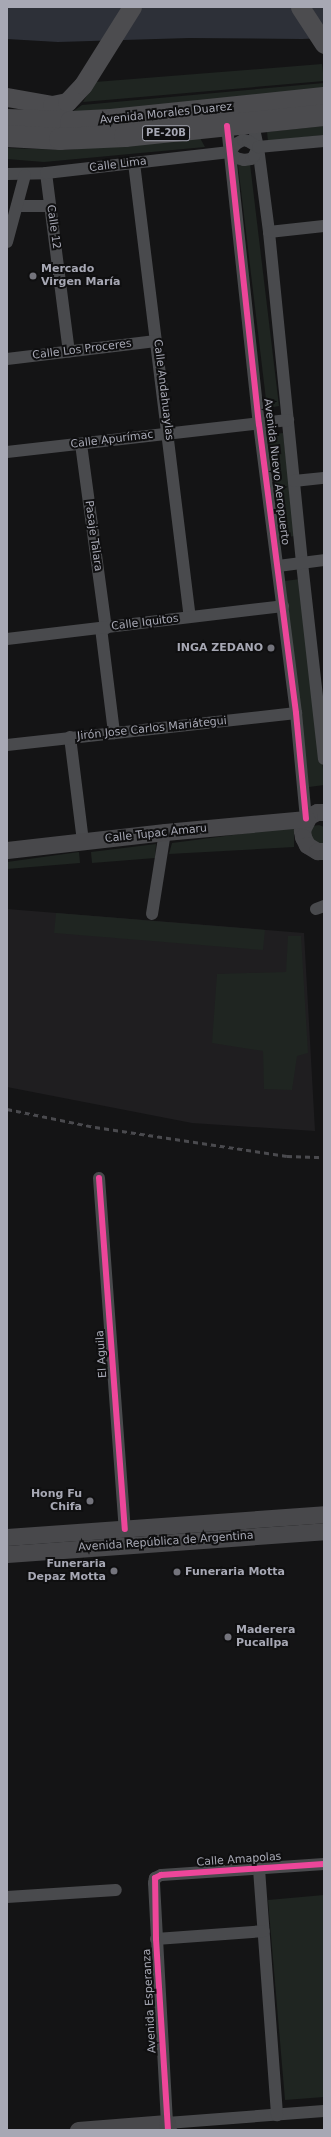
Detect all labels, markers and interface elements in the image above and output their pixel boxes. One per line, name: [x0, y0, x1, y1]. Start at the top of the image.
street label: Avenida Morales Duarez: [99, 100, 233, 128]
road number: PE-20B: [142, 125, 190, 141]
street label: Calle Lima: [89, 155, 147, 175]
street label: Calle 12: [43, 204, 63, 250]
place label: Mercado Virgen María: [41, 263, 120, 289]
marker: Mercado Virgen María: [28, 271, 38, 281]
street label: Calle Los Proceres: [32, 337, 132, 363]
street label: Calle Andahuaylas: [150, 339, 176, 441]
street label: Avenida Nuevo Aeropuerto: [260, 398, 292, 546]
street label: Calle Apurímac: [70, 428, 154, 452]
street label: Pasaje Talara: [81, 500, 105, 572]
street label: Calle Iquitos: [111, 612, 179, 634]
place label: INGA ZEDANO: [177, 641, 263, 655]
marker: INGA ZEDANO: [266, 643, 276, 653]
street label: Jirón Jose Carlos Mariátegui: [77, 715, 227, 743]
street label: Calle Tupac Amaru: [104, 822, 208, 846]
street label: El Aguila: [94, 1330, 110, 1378]
place label: Hong Fu Chifa: [31, 1488, 82, 1514]
marker: Hong Fu Chifa: [85, 1496, 95, 1506]
street label: Avenida República de Argentina: [78, 1529, 254, 1555]
place label: Funeraria Depaz Motta: [27, 1558, 106, 1584]
place label: Funeraria Motta: [185, 1565, 285, 1579]
marker: Funeraria Depaz Motta: [109, 1566, 119, 1576]
marker: Funeraria Motta: [172, 1567, 182, 1577]
place label: Maderera Pucallpa: [236, 1624, 295, 1650]
marker: Maderera Pucallpa: [223, 1632, 233, 1642]
street label: Calle Amapolas: [196, 1850, 282, 1870]
street label: Avenida Esperanza: [141, 1948, 159, 2054]

